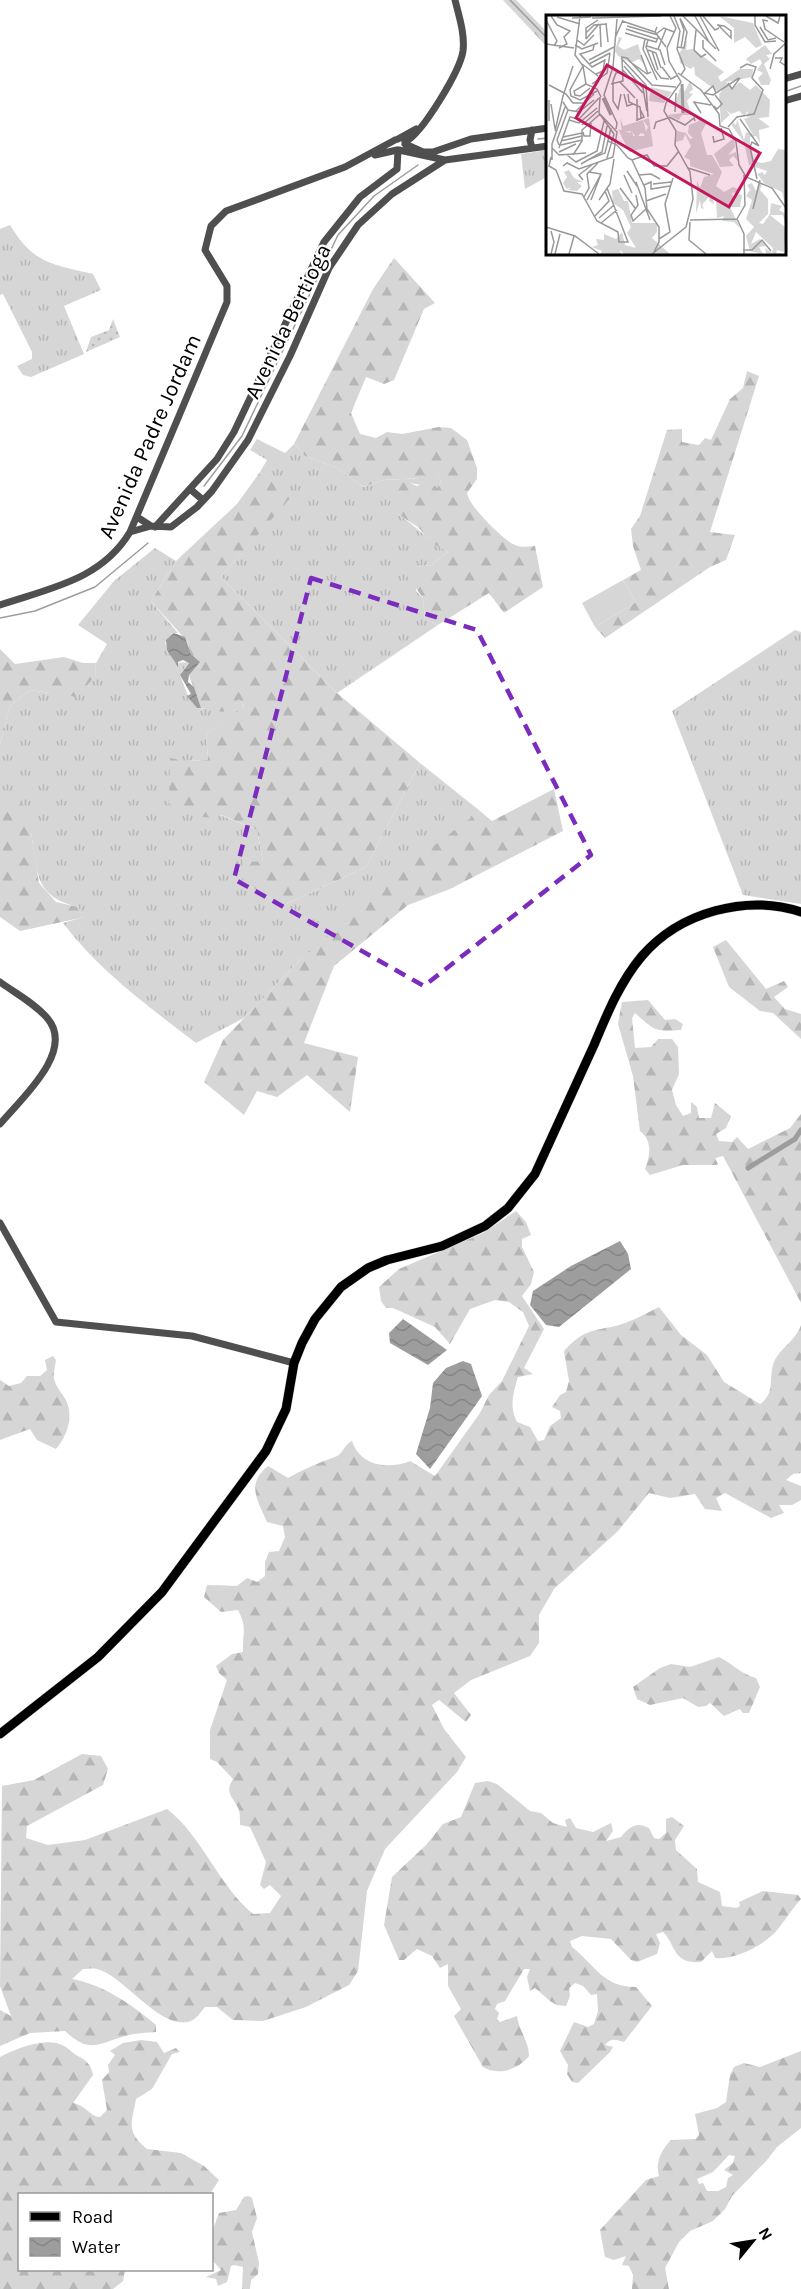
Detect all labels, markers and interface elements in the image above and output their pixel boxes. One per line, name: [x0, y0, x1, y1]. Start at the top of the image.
inset map: [546, 15, 786, 255]
street label: Avenida Bertioga: [239, 240, 337, 403]
street label: Avenida Padre Jordam: [93, 330, 207, 543]
legend: [18, 2193, 213, 2271]
text: Road: [72, 2206, 113, 2228]
north arrow: [723, 2211, 783, 2271]
text: N: [754, 2224, 777, 2243]
text: Water: [72, 2236, 120, 2258]

